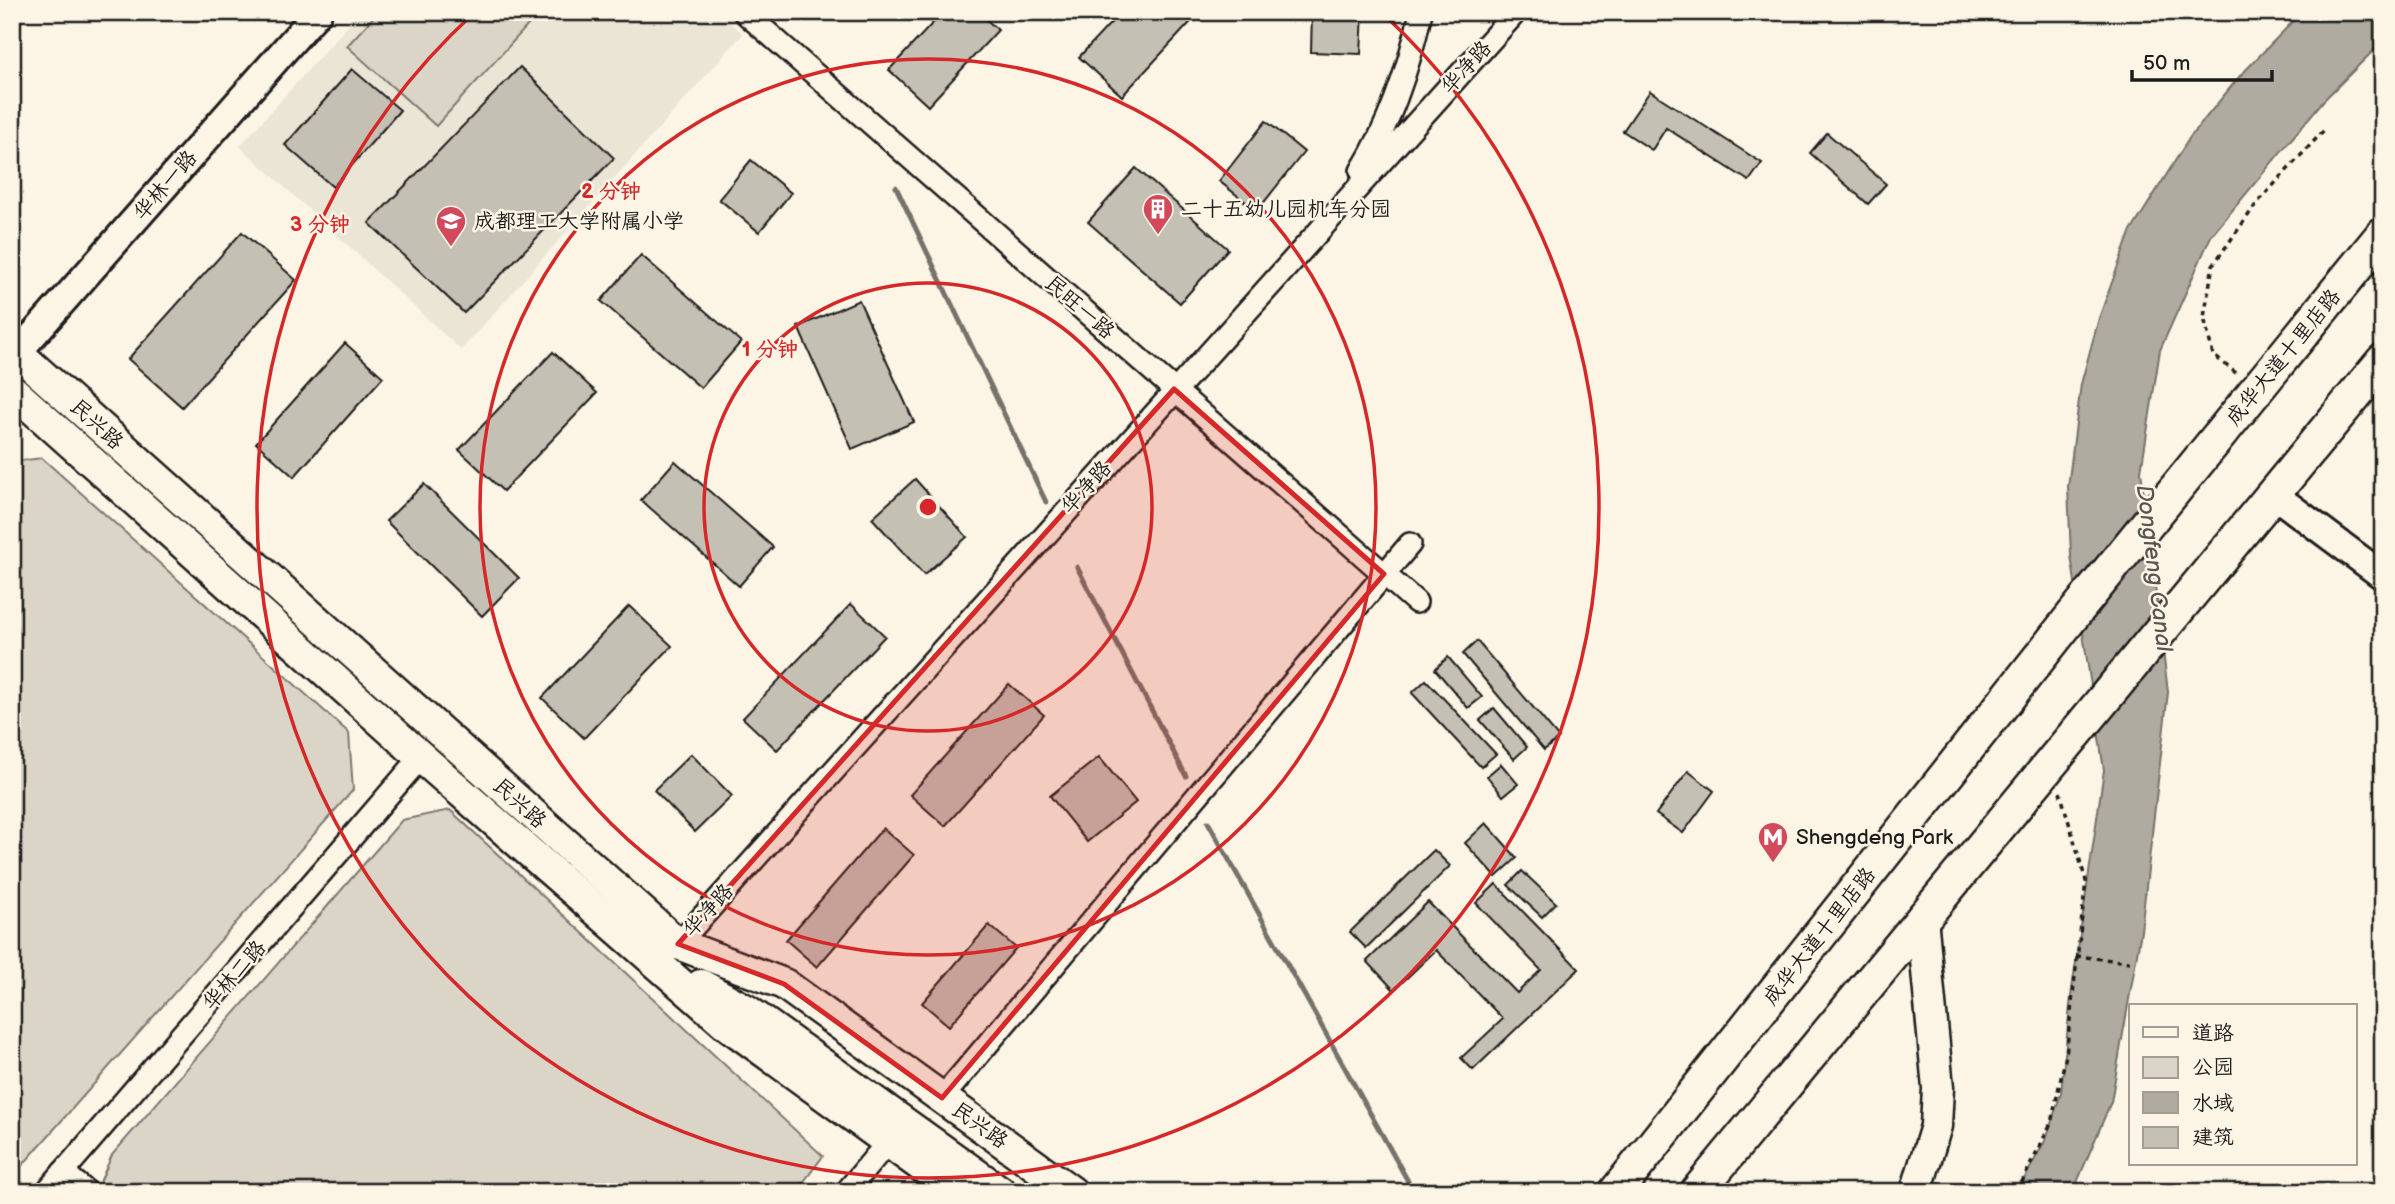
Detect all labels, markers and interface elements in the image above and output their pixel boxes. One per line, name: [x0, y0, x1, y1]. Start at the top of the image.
street label: 华净路: [1436, 36, 1497, 99]
scale bar: [2132, 38, 2272, 82]
text: 50 m: [2143, 51, 2190, 76]
street label: 华林一路: [128, 145, 202, 225]
text: 2 分钟: [581, 179, 641, 204]
building icon: 二十五幼儿园机车分园: [1141, 192, 1175, 236]
place label: 二十五幼儿园机车分园: [1181, 197, 1391, 222]
school or university icon: 成都理工大学附属小学: [434, 204, 468, 248]
place label: 成都理工大学附属小学: [474, 209, 684, 234]
text: 3 分钟: [290, 212, 350, 237]
street label: 民旺一路: [1040, 270, 1120, 344]
street label: 成华大道十里店路: [2221, 284, 2346, 430]
text: 1 分钟: [742, 337, 798, 362]
street label: 民兴路: [65, 394, 128, 455]
street label: 华净路: [1056, 456, 1117, 519]
water label: Dongfeng Canal: [2130, 483, 2178, 654]
centre of rings: [916, 495, 940, 519]
street label: 民兴路: [488, 773, 551, 834]
metro station icon: Shengdeng Park: [1756, 820, 1790, 864]
place label: Shengdeng Park: [1796, 825, 1954, 850]
street label: 成华大道十里店路: [1758, 862, 1881, 1010]
street label: 华净路: [678, 879, 739, 942]
street label: 华林二路: [197, 935, 271, 1015]
legend: [2129, 1004, 2356, 1166]
text: 道路: [2192, 1021, 2234, 1046]
text: 公园: [2192, 1055, 2234, 1080]
text: 水域: [2192, 1091, 2234, 1116]
street label: 民兴路: [947, 1097, 1013, 1154]
text: 建筑: [2192, 1125, 2234, 1150]

